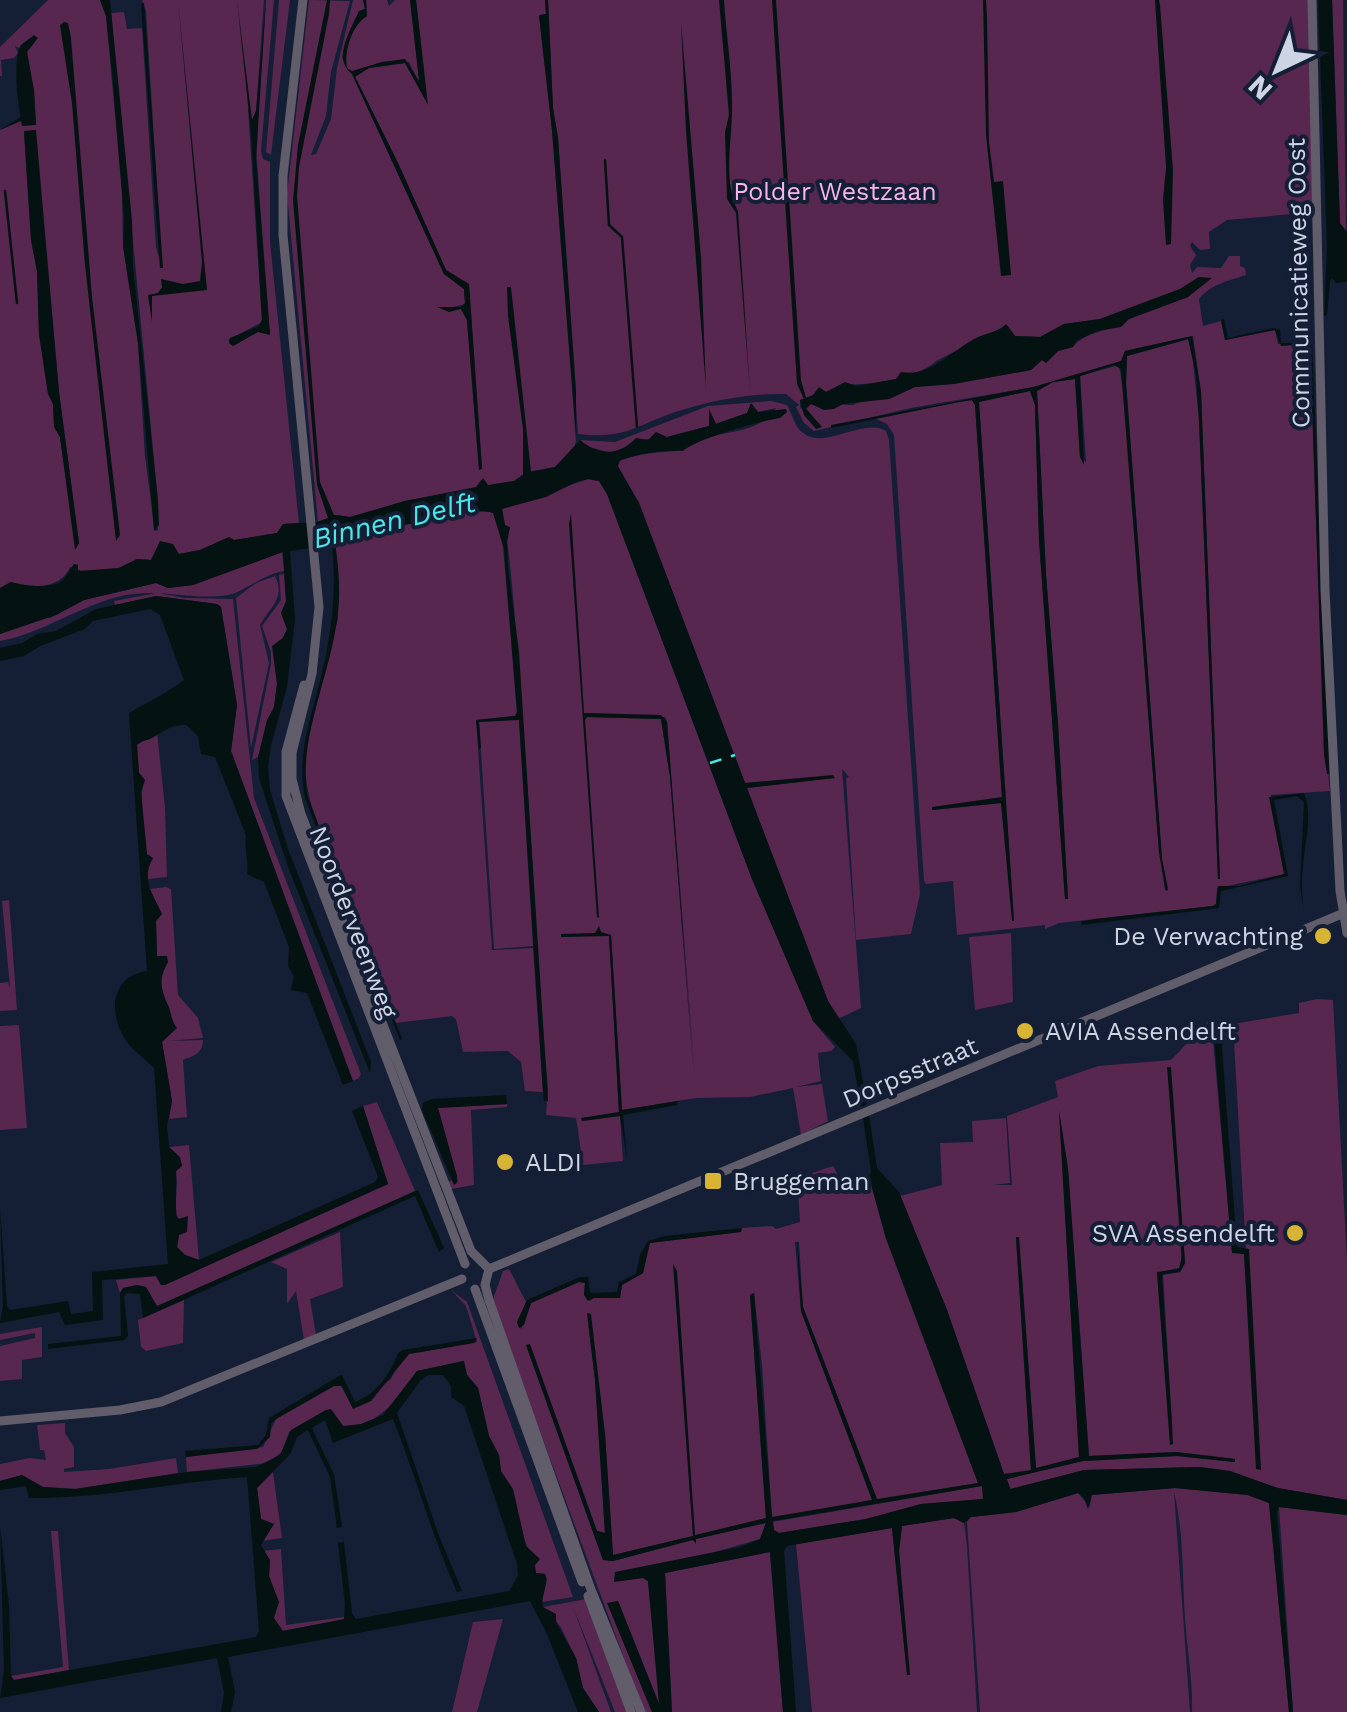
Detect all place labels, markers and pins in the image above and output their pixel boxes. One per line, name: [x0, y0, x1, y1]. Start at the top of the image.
place label: De Verwachting: [1113, 922, 1304, 951]
marker: De Verwachting: [1312, 925, 1334, 947]
place label: AVIA Assendelft: [1045, 1017, 1237, 1046]
marker: AVIA Assendelft: [1014, 1020, 1036, 1042]
place label: ALDI: [525, 1148, 582, 1177]
marker: ALDI: [494, 1151, 516, 1173]
place label: Bruggeman: [733, 1167, 869, 1196]
marker: Bruggeman: [702, 1170, 724, 1192]
place label: SVA Assendelft: [1092, 1219, 1276, 1248]
marker: SVA Assendelft: [1284, 1222, 1306, 1244]

